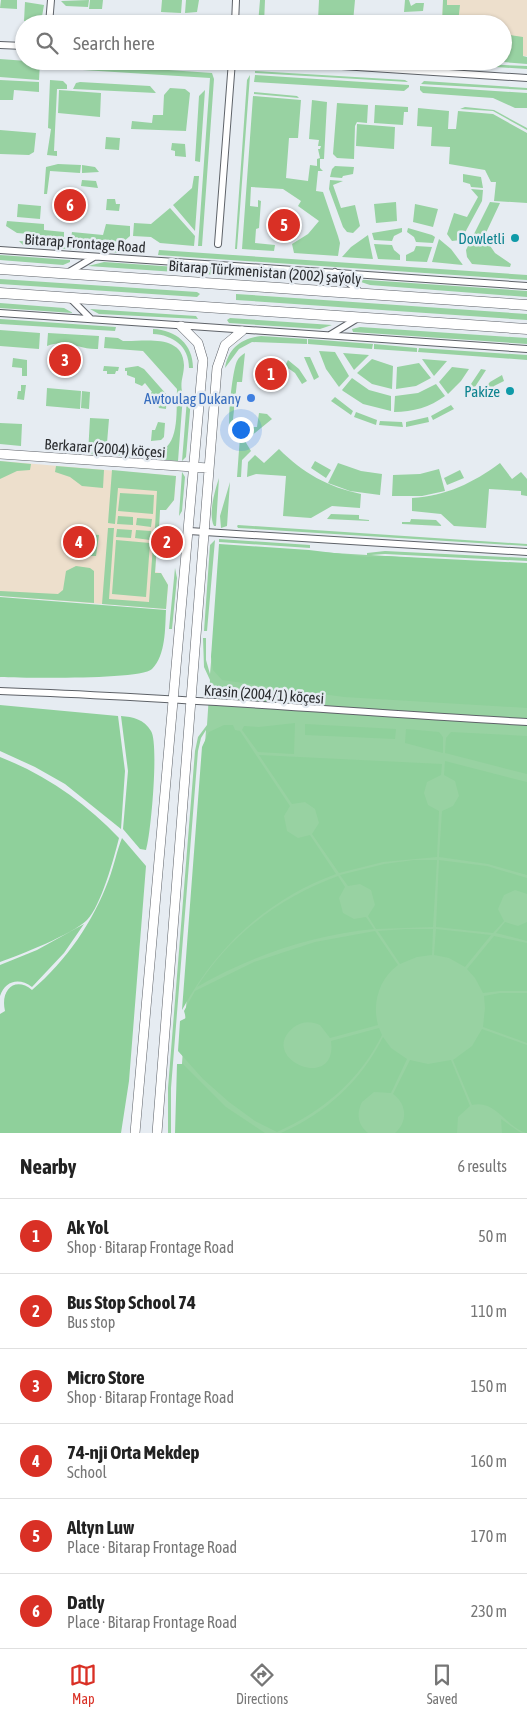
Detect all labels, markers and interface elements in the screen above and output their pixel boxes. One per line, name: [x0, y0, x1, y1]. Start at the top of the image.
search box: [15, 15, 512, 70]
icon: search: [33, 29, 61, 57]
text: Search here: [73, 32, 155, 54]
pin: 6: [54, 186, 86, 224]
pin: 5: [268, 206, 300, 244]
street label: Bitarap Frontage Road: [24, 230, 146, 256]
place label: Dowletli: [458, 230, 505, 247]
marker: Dowletli: [509, 232, 521, 244]
street label: Bitarap Türkmenistan (2002) şaýoly: [168, 257, 362, 287]
pin: 3: [49, 341, 81, 379]
pin: 1: [255, 355, 287, 393]
place label: Pakize: [464, 383, 500, 400]
marker: Pakize: [504, 385, 516, 397]
place label: Awtoulag Dukany: [144, 390, 241, 407]
marker: Awtoulag Dukany: [245, 392, 257, 404]
your location: [228, 417, 254, 443]
street label: Berkarar (2004) köçesi: [44, 435, 166, 461]
pin: 4: [63, 523, 95, 561]
pin: 2: [151, 523, 183, 561]
street label: Krasin (2004/1) köçesi: [203, 681, 325, 707]
text: Nearby: [20, 1154, 76, 1178]
text: 6 results: [457, 1157, 507, 1175]
text: Ak Yol: [67, 1216, 109, 1238]
text: 1: [32, 1227, 40, 1245]
text: 50 m: [478, 1227, 507, 1245]
text: Shop · Bitarap Frontage Road: [67, 1238, 234, 1256]
text: Bus Stop School 74: [67, 1291, 196, 1313]
text: 2: [32, 1302, 40, 1320]
text: 110 m: [471, 1302, 507, 1320]
text: Bus stop: [67, 1313, 115, 1331]
text: Micro Store: [67, 1366, 145, 1388]
text: 3: [32, 1377, 40, 1395]
text: 150 m: [471, 1377, 507, 1395]
text: Shop · Bitarap Frontage Road: [67, 1388, 234, 1406]
text: 74-nji Orta Mekdep: [67, 1441, 200, 1463]
text: 4: [32, 1452, 40, 1470]
text: 160 m: [471, 1452, 507, 1470]
text: School: [67, 1463, 107, 1481]
text: Altyn Luw: [67, 1516, 134, 1538]
text: 5: [32, 1527, 40, 1545]
text: 170 m: [471, 1527, 507, 1545]
text: Place · Bitarap Frontage Road: [67, 1538, 237, 1556]
text: Datly: [67, 1591, 105, 1613]
text: 6: [32, 1602, 40, 1620]
text: 230 m: [471, 1602, 507, 1620]
text: Place · Bitarap Frontage Road: [67, 1613, 237, 1631]
tab: Map: [69, 1661, 97, 1707]
tab: Directions: [236, 1661, 288, 1707]
tab: Saved: [427, 1661, 458, 1707]

